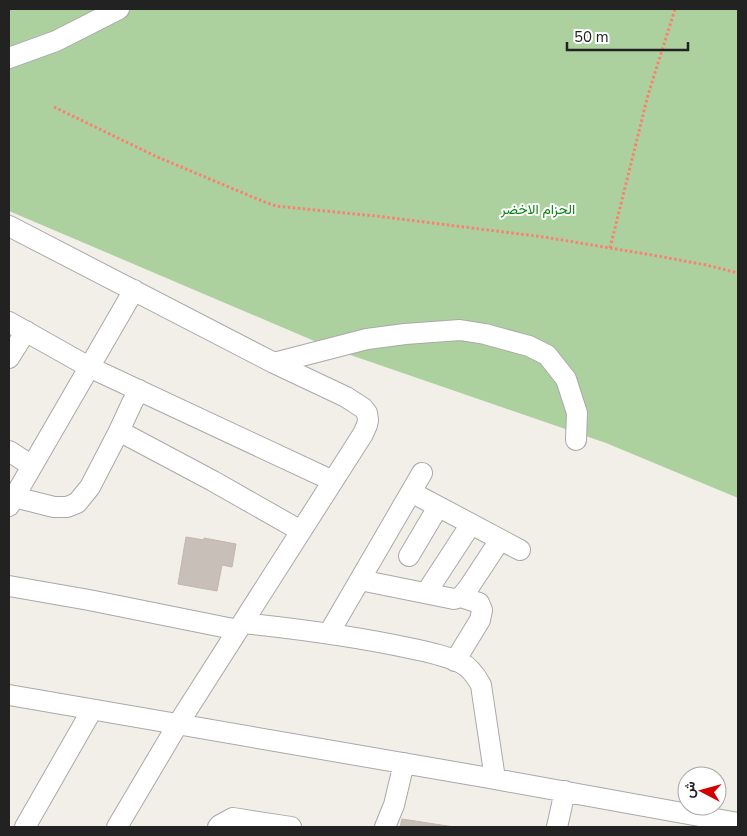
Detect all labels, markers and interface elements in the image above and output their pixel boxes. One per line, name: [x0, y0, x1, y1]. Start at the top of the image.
scale bar: [567, 20, 688, 52]
text: 50 m: [574, 27, 609, 47]
park label: الحزام الاخضر: [500, 200, 575, 219]
north arrow: [677, 766, 727, 816]
text: ش: [679, 780, 700, 799]

